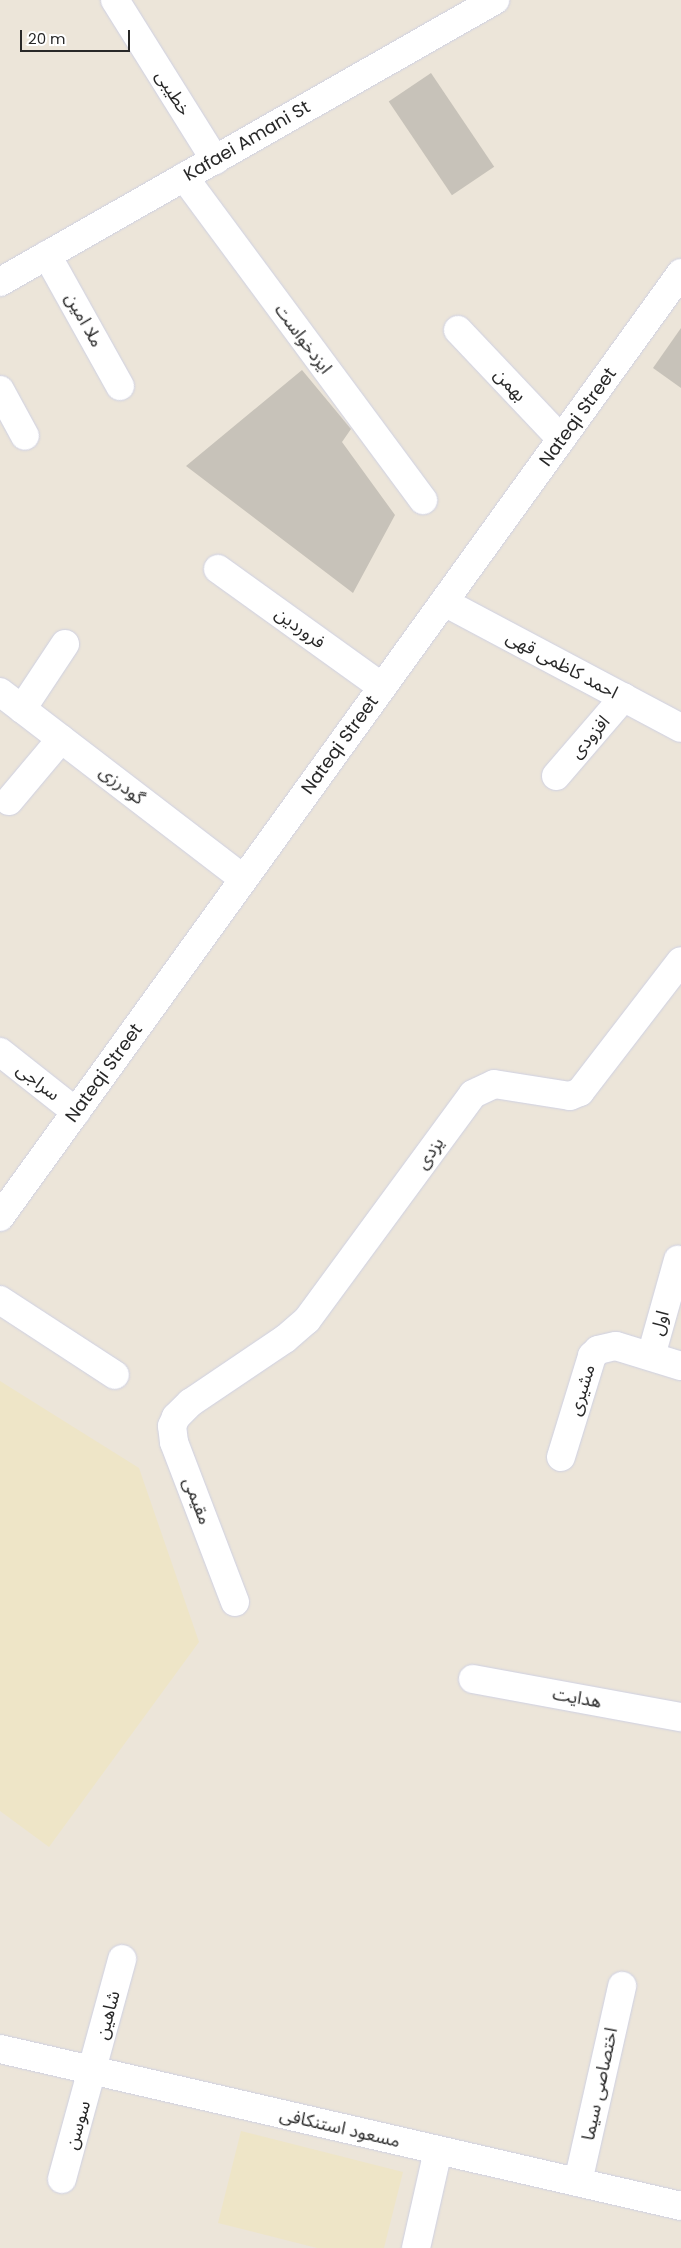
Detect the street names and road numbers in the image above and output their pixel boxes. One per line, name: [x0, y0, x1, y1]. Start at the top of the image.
street label: خطیبی: [151, 66, 195, 120]
street label: Kafaei Amani St: [180, 96, 314, 186]
street label: ملا امین: [60, 289, 108, 351]
street label: ایزدخواست: [270, 300, 336, 378]
street label: Nateqi Street: [535, 363, 621, 471]
street label: بهمن: [489, 364, 531, 406]
street label: فروردین: [271, 603, 329, 653]
street label: احمد کاظمی قهی: [502, 627, 622, 703]
street label: Nateqi Street: [297, 691, 383, 799]
street label: افزودی: [566, 711, 614, 763]
street label: گودرزی: [95, 761, 149, 809]
street label: Nateqi Street: [61, 1019, 147, 1127]
street label: سراجی: [12, 1058, 64, 1106]
street label: یزدی: [411, 1133, 449, 1173]
street label: اول: [646, 1308, 674, 1338]
street label: مشیری: [564, 1362, 600, 1418]
street label: مقیمی: [178, 1474, 216, 1528]
street label: هدایت: [551, 1683, 603, 1713]
street label: شاهین: [91, 1988, 125, 2042]
street label: اختصاصی سیما: [578, 2026, 622, 2142]
street label: سوسن: [61, 2098, 95, 2152]
street label: مسعود استنکافی: [278, 2104, 402, 2152]

